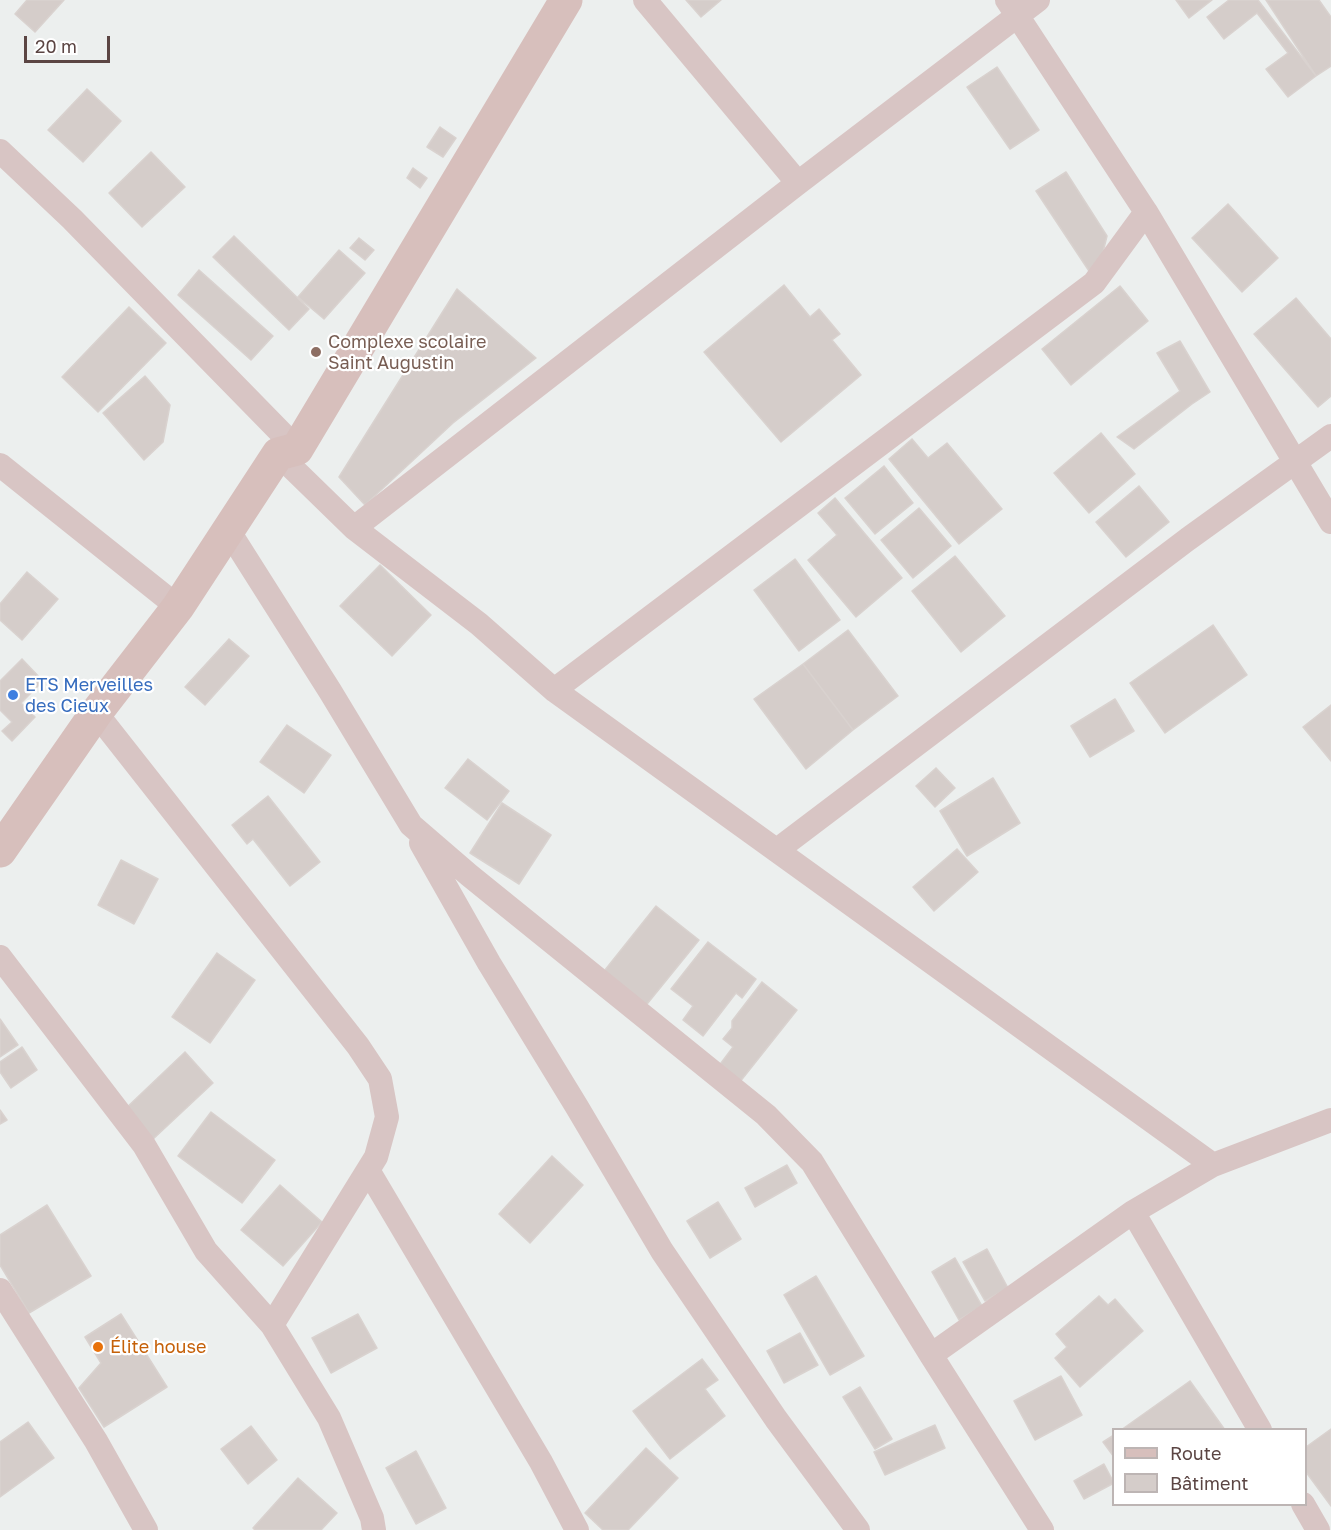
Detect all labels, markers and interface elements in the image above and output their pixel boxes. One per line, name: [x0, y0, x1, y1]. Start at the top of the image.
scale bar: [27, 24, 112, 62]
text: 20 m: [35, 35, 77, 57]
place label: Complexe scolaire Saint Augustin: [328, 331, 486, 374]
marker: Complexe scolaire Saint Augustin: [309, 345, 323, 359]
place label: ETS Merveilles des Cieux: [25, 674, 153, 716]
marker: ETS Merveilles des Cieux: [6, 688, 20, 702]
place label: Élite house: [110, 1336, 206, 1358]
marker: Élite house: [91, 1340, 105, 1354]
legend: [1112, 1428, 1307, 1506]
text: Route: [1170, 1442, 1221, 1464]
text: Bâtiment: [1170, 1472, 1249, 1494]

